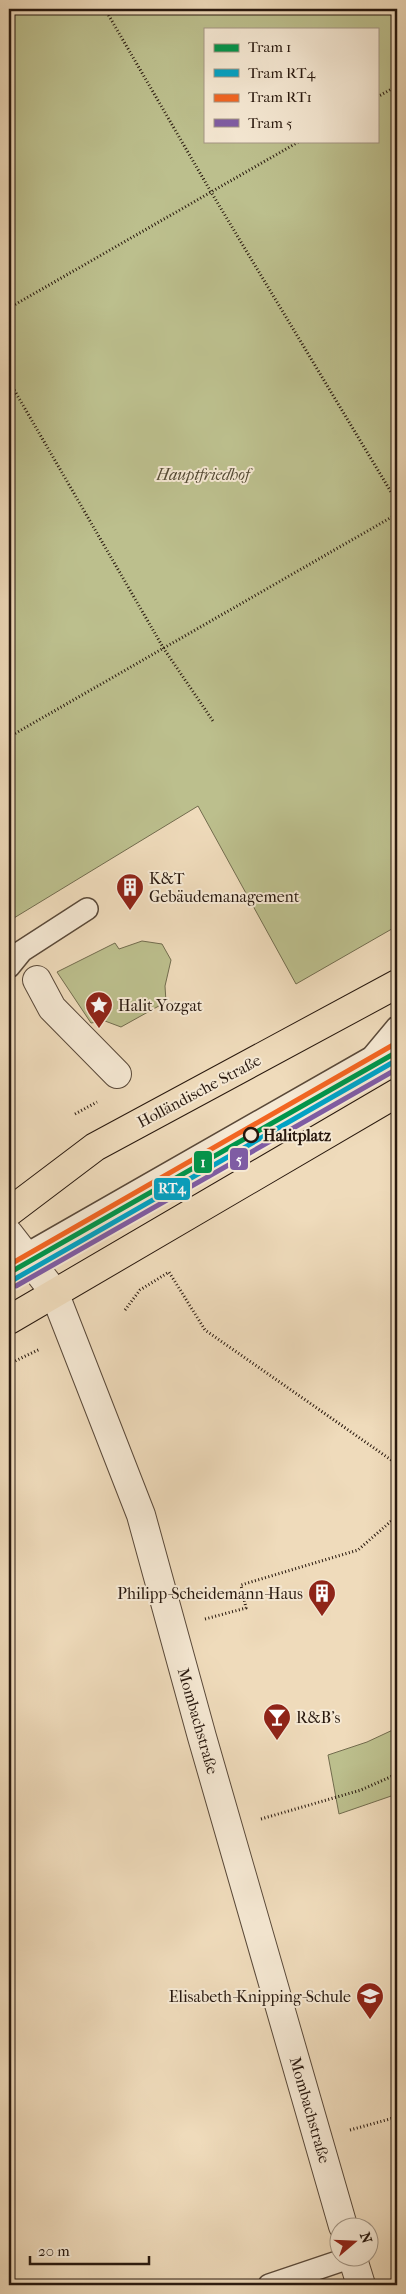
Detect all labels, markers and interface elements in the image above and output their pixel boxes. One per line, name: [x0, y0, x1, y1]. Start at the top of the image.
legend: [204, 28, 378, 142]
text: Tram 1: [248, 38, 291, 56]
text: Tram RT4: [248, 64, 317, 82]
text: Tram RT1: [248, 88, 312, 106]
text: Tram 5: [248, 114, 293, 132]
park label: Hauptfriedhof: [156, 465, 253, 484]
place label: K&T Gebäudemanagement: [149, 869, 300, 906]
building icon: K&T Gebäudemanagement: [115, 872, 145, 911]
place icon: Halit Yozgat: [84, 990, 114, 1029]
place label: Halit Yozgat: [118, 996, 203, 1015]
street label: Holländische Straße: [134, 1050, 264, 1132]
place label: Halitplatz: [263, 1126, 332, 1146]
marker: Halitplatz: [243, 1127, 259, 1143]
line badge: 5: [229, 1147, 249, 1171]
line badge: 1: [193, 1150, 213, 1174]
text: 5: [236, 1151, 242, 1168]
text: 1: [201, 1154, 206, 1171]
line badge: RT4: [153, 1177, 191, 1201]
text: RT4: [158, 1180, 186, 1197]
building icon: Philipp-Scheidemann-Haus: [307, 1578, 337, 1617]
place label: Philipp-Scheidemann-Haus: [117, 1584, 303, 1603]
street label: Mombachstraße: [174, 1666, 222, 1777]
bar icon: R&B's: [262, 1702, 292, 1741]
place label: R&B's: [296, 1708, 340, 1727]
school or university icon: Elisabeth-Knipping-Schule: [355, 1981, 385, 2020]
place label: Elisabeth-Knipping-Schule: [169, 1987, 351, 2006]
street label: Mombachstraße: [286, 2055, 334, 2166]
north arrow: [328, 2216, 378, 2266]
text: N: [356, 2230, 376, 2246]
scale bar: [30, 2234, 149, 2266]
text: 20 m: [38, 2242, 70, 2260]

